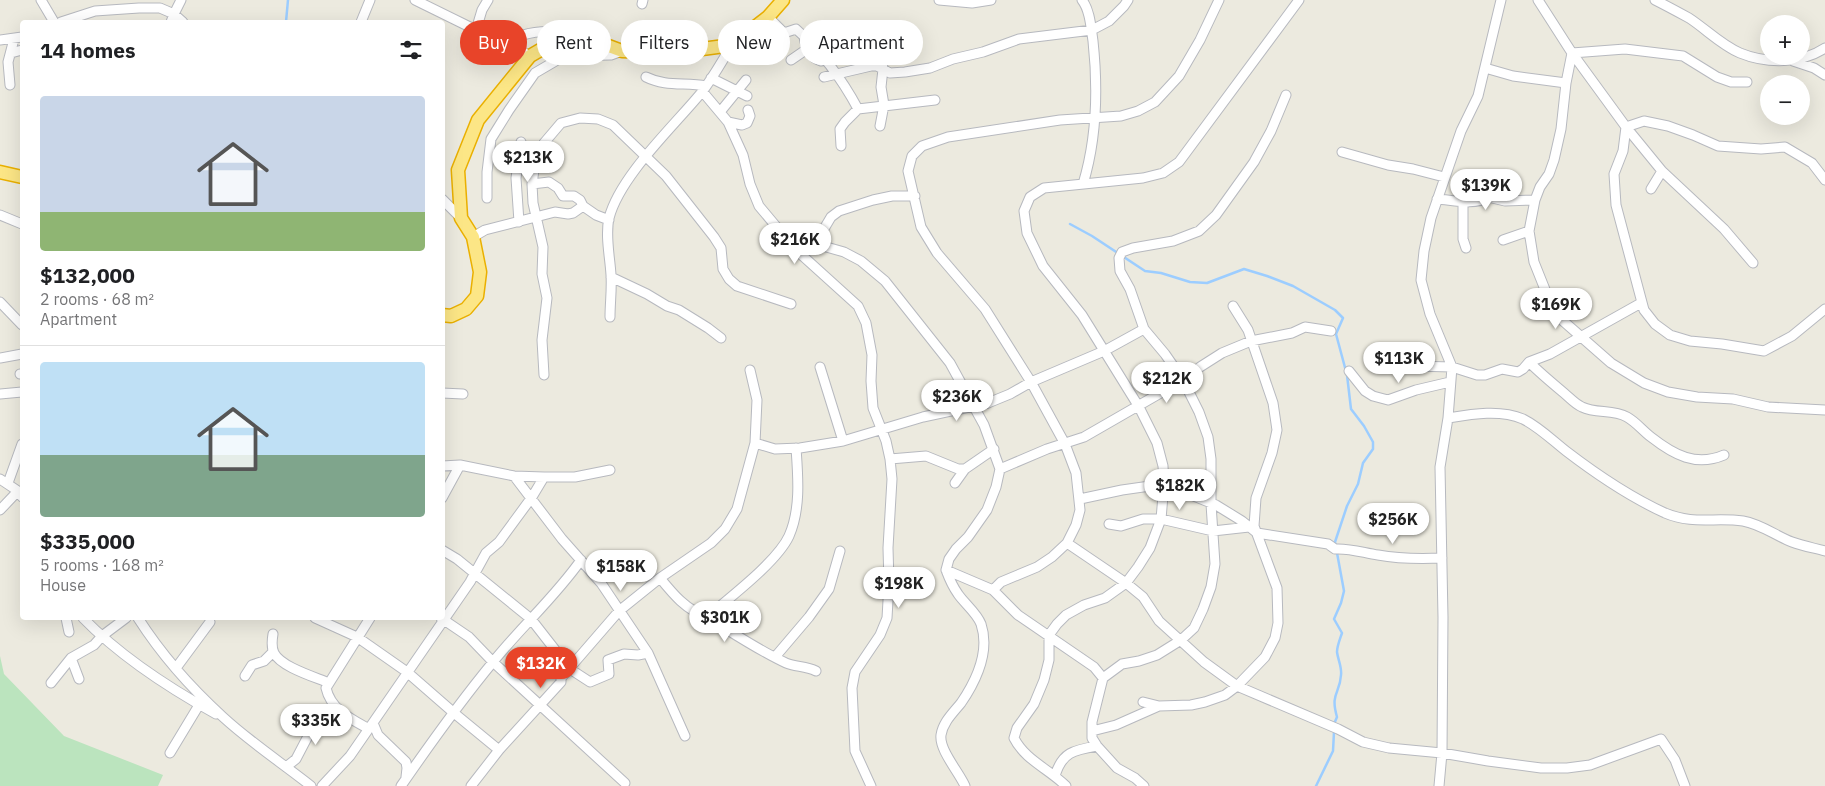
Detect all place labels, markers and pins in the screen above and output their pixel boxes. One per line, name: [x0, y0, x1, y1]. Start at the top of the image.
pin: $213K: [493, 140, 563, 183]
pin: $139K: [1451, 168, 1521, 211]
pin: $216K: [760, 222, 830, 265]
pin: $169K: [1521, 288, 1591, 330]
pin: $113K: [1364, 342, 1434, 384]
pin: $212K: [1132, 362, 1202, 404]
pin: $236K: [922, 380, 992, 422]
pin: $182K: [1145, 468, 1215, 511]
pin: $256K: [1358, 502, 1428, 545]
pin: $158K: [586, 550, 656, 592]
pin: $198K: [864, 566, 934, 609]
pin: $301K: [690, 600, 760, 643]
pin: $132K: [506, 646, 576, 689]
pin: $335K: [281, 704, 351, 746]

